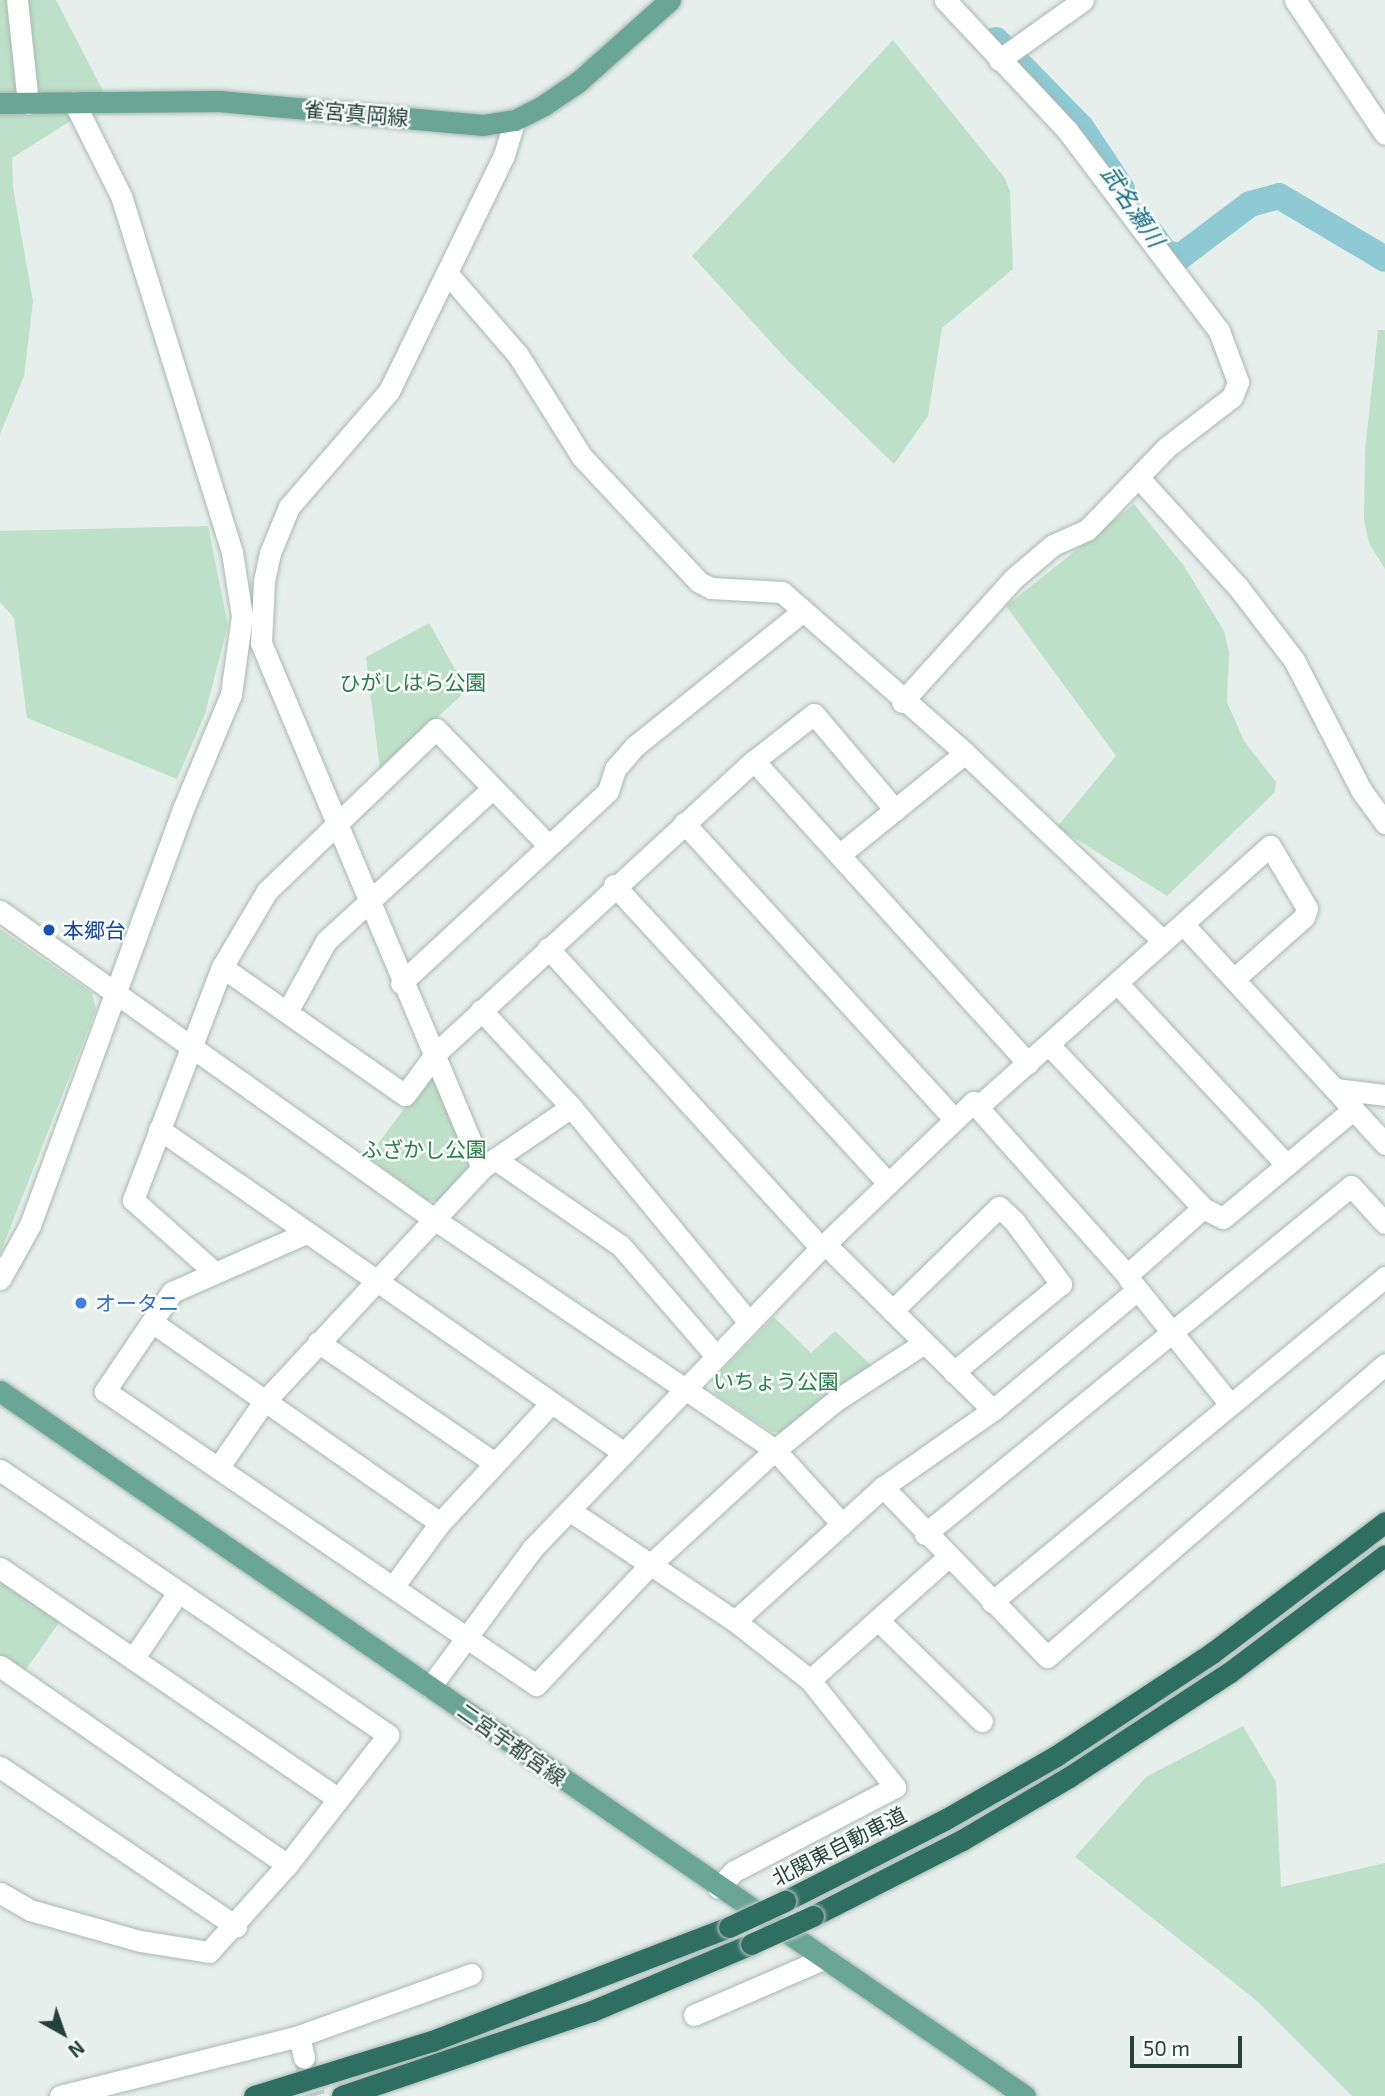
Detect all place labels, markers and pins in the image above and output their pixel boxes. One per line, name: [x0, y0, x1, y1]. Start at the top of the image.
place label: 本郷台: [63, 917, 126, 943]
marker: 本郷台: [41, 922, 57, 938]
place label: オータニ: [95, 1290, 179, 1316]
marker: オータニ: [73, 1295, 89, 1311]

